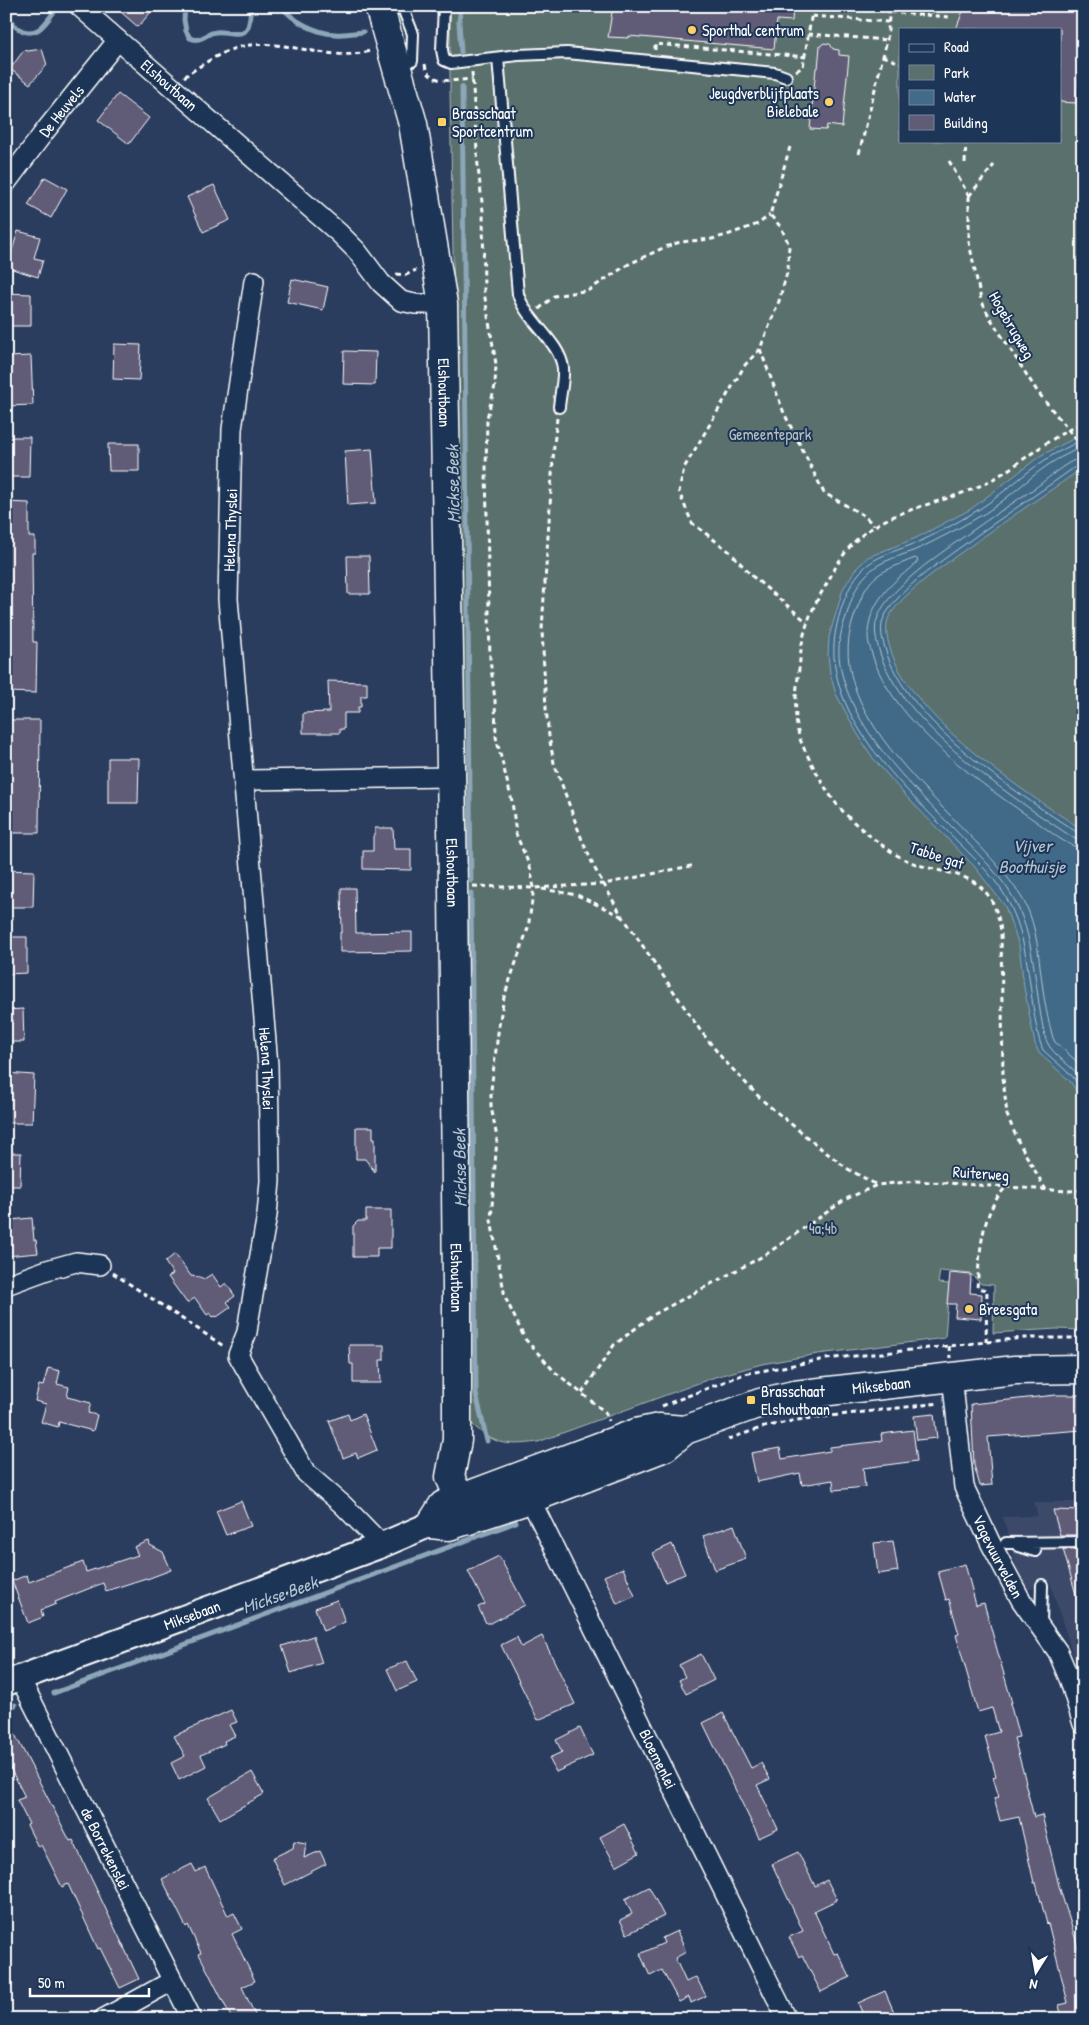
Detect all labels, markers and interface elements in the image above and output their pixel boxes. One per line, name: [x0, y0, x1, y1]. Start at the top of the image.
place label: Sporthal centrum: [702, 19, 804, 41]
marker: Sporthal centrum: [686, 24, 698, 36]
legend: [899, 28, 1062, 142]
text: Road: [944, 36, 969, 57]
street label: Elshoutbaan: [136, 54, 203, 116]
text: Park: [944, 62, 969, 83]
street label: De Heuvels: [33, 80, 89, 141]
place label: Jeugdverblijfplaats Bielebale: [709, 82, 820, 122]
text: Water: [944, 86, 976, 107]
marker: Jeugdverblijfplaats Bielebale: [823, 96, 835, 108]
place label: Brasschaat Sportcentrum: [452, 102, 533, 142]
text: Building: [944, 112, 988, 133]
marker: Brasschaat Sportcentrum: [436, 116, 448, 128]
street label: Hogebrugweg: [984, 287, 1040, 363]
street label: Elshoutbaan: [433, 358, 456, 427]
park label: Gemeentepark: [729, 423, 812, 445]
water label: Mickse Beek: [439, 443, 466, 523]
street label: Helena Thyslei: [218, 488, 242, 572]
water label: Vijver Boothuisje: [999, 833, 1066, 879]
street label: Tabbe gat: [907, 836, 967, 874]
street label: Elshoutbaan: [441, 838, 464, 907]
street label: Helena Thyslei: [254, 1026, 280, 1110]
water label: Mickse Beek: [446, 1127, 473, 1207]
street label: Ruiterweg: [952, 1160, 1010, 1186]
park label: 4a;4b: [809, 1217, 837, 1239]
street label: Elshoutbaan: [446, 1243, 468, 1312]
place label: Breesgata: [979, 1298, 1037, 1320]
marker: Breesgata: [963, 1303, 975, 1315]
street label: Miksebaan: [851, 1371, 912, 1399]
place label: Brasschaat Elshoutbaan: [761, 1380, 830, 1420]
marker: Brasschaat Elshoutbaan: [745, 1394, 757, 1406]
street label: Vagevuurvelden: [968, 1511, 1029, 1602]
water label: Mickse Beek: [239, 1569, 322, 1620]
street label: Miksebaan: [161, 1594, 223, 1635]
street label: Bloemenlei: [634, 1725, 682, 1792]
street label: de Borrekenslei: [76, 1803, 136, 1894]
north arrow: [1012, 1948, 1062, 1998]
scale bar: [30, 1965, 149, 1997]
text: 50 m: [38, 1972, 65, 1993]
text: N: [1027, 1975, 1039, 1995]

